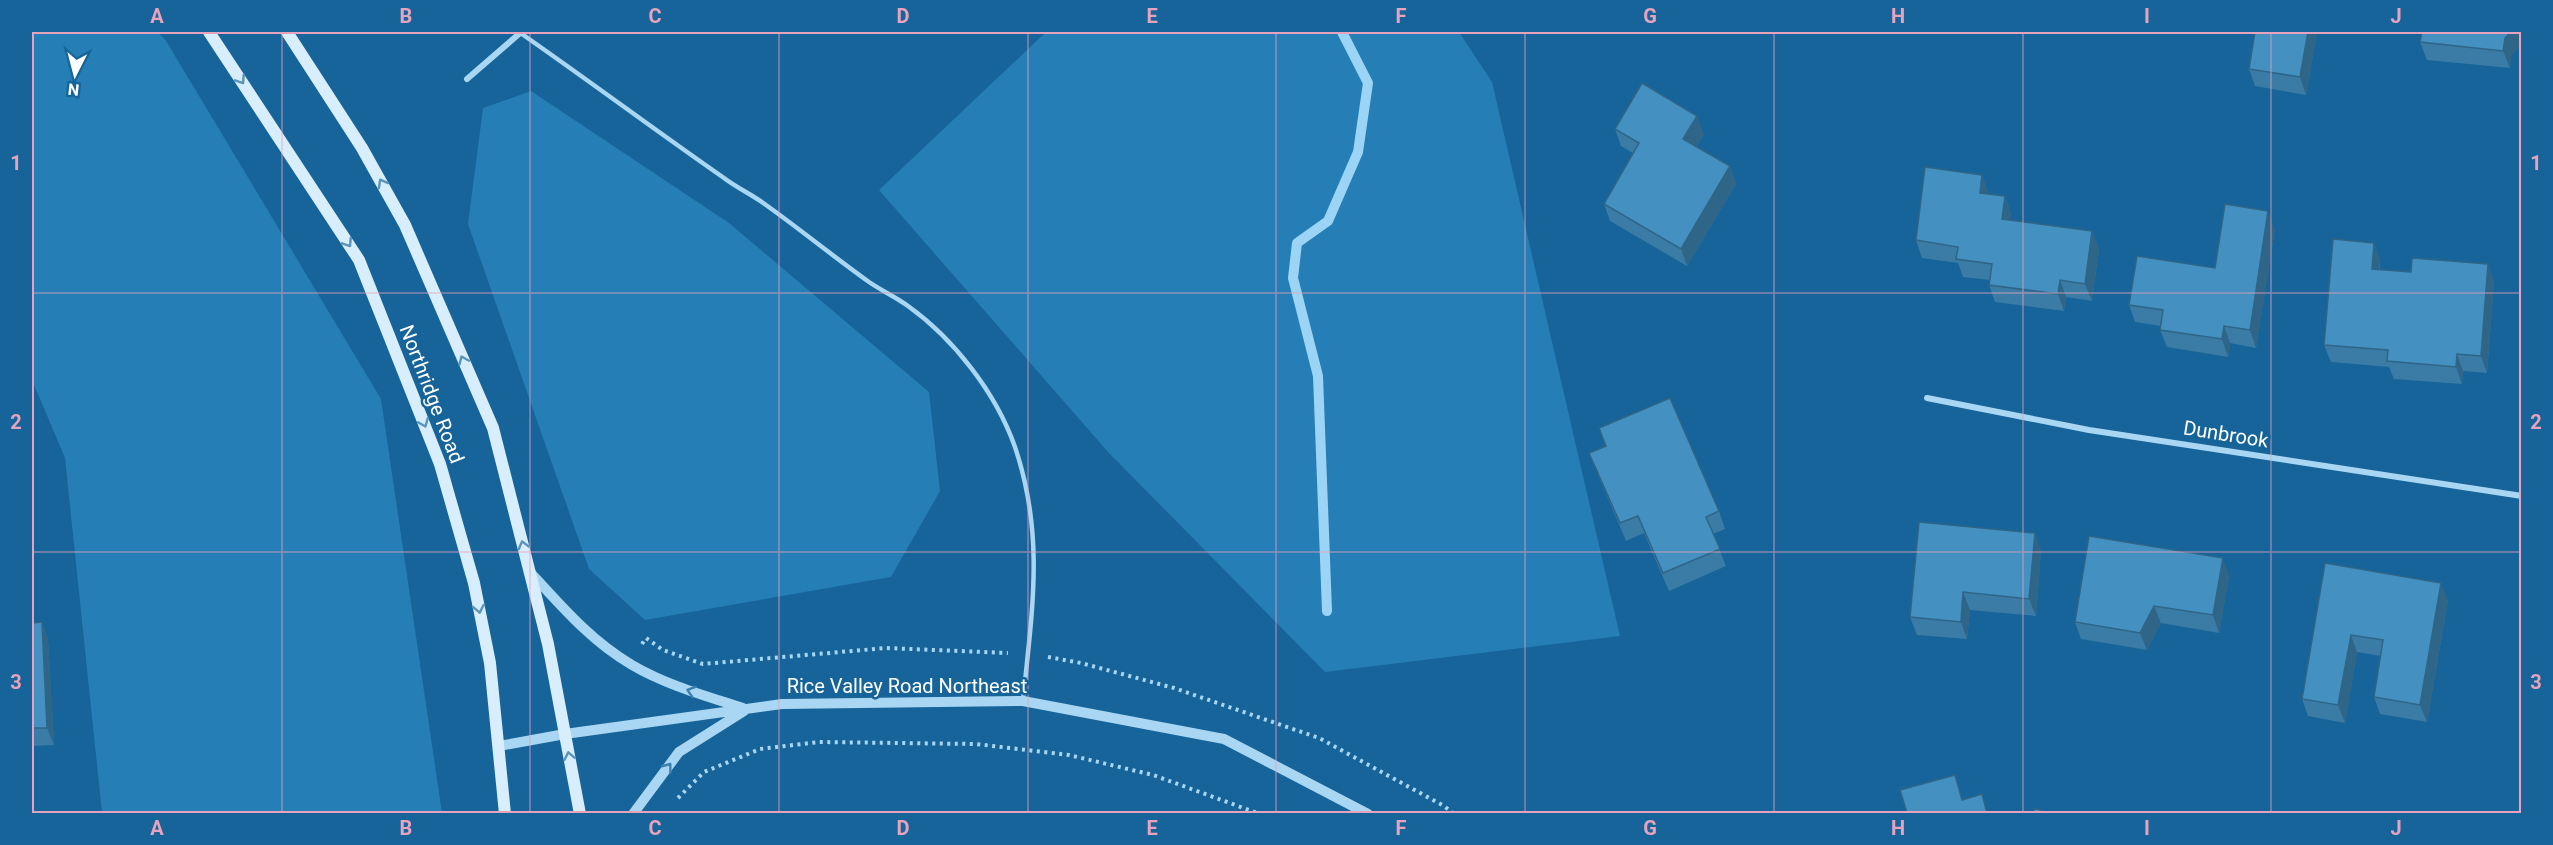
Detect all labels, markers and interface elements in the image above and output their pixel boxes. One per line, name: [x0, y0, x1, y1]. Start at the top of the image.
text: A: [150, 4, 164, 28]
text: B: [400, 4, 412, 28]
text: C: [648, 4, 662, 28]
text: D: [897, 4, 910, 28]
text: E: [1146, 4, 1158, 28]
text: F: [1396, 4, 1407, 28]
text: G: [1643, 4, 1657, 28]
text: H: [1891, 4, 1905, 28]
text: I: [2144, 4, 2150, 28]
text: J: [2390, 4, 2402, 28]
north arrow: [45, 45, 105, 105]
one-way arrow: [234, 74, 245, 85]
text: N: [67, 79, 80, 99]
text: 1: [10, 151, 22, 175]
text: 1: [2530, 151, 2542, 175]
one-way arrow: [377, 179, 389, 189]
one-way arrow: [341, 237, 352, 248]
street label: Northridge Road: [395, 321, 469, 467]
one-way arrow: [459, 355, 471, 366]
text: 2: [10, 410, 22, 434]
text: 2: [2530, 410, 2542, 434]
street label: Dunbrook: [2182, 415, 2271, 453]
one-way arrow: [416, 417, 429, 428]
one-way arrow: [518, 540, 530, 551]
one-way arrow: [472, 604, 485, 614]
text: 3: [10, 670, 22, 694]
text: 3: [2530, 670, 2542, 694]
street label: Rice Valley Road Northeast: [787, 674, 1027, 698]
one-way arrow: [686, 686, 697, 698]
one-way arrow: [563, 751, 576, 761]
one-way arrow: [661, 762, 672, 773]
text: A: [150, 816, 164, 840]
text: B: [400, 816, 412, 840]
text: C: [648, 816, 662, 840]
text: D: [897, 816, 910, 840]
text: E: [1146, 816, 1158, 840]
text: F: [1396, 816, 1407, 840]
text: G: [1643, 816, 1657, 840]
text: H: [1891, 816, 1905, 840]
text: I: [2144, 816, 2150, 840]
text: J: [2390, 816, 2402, 840]

